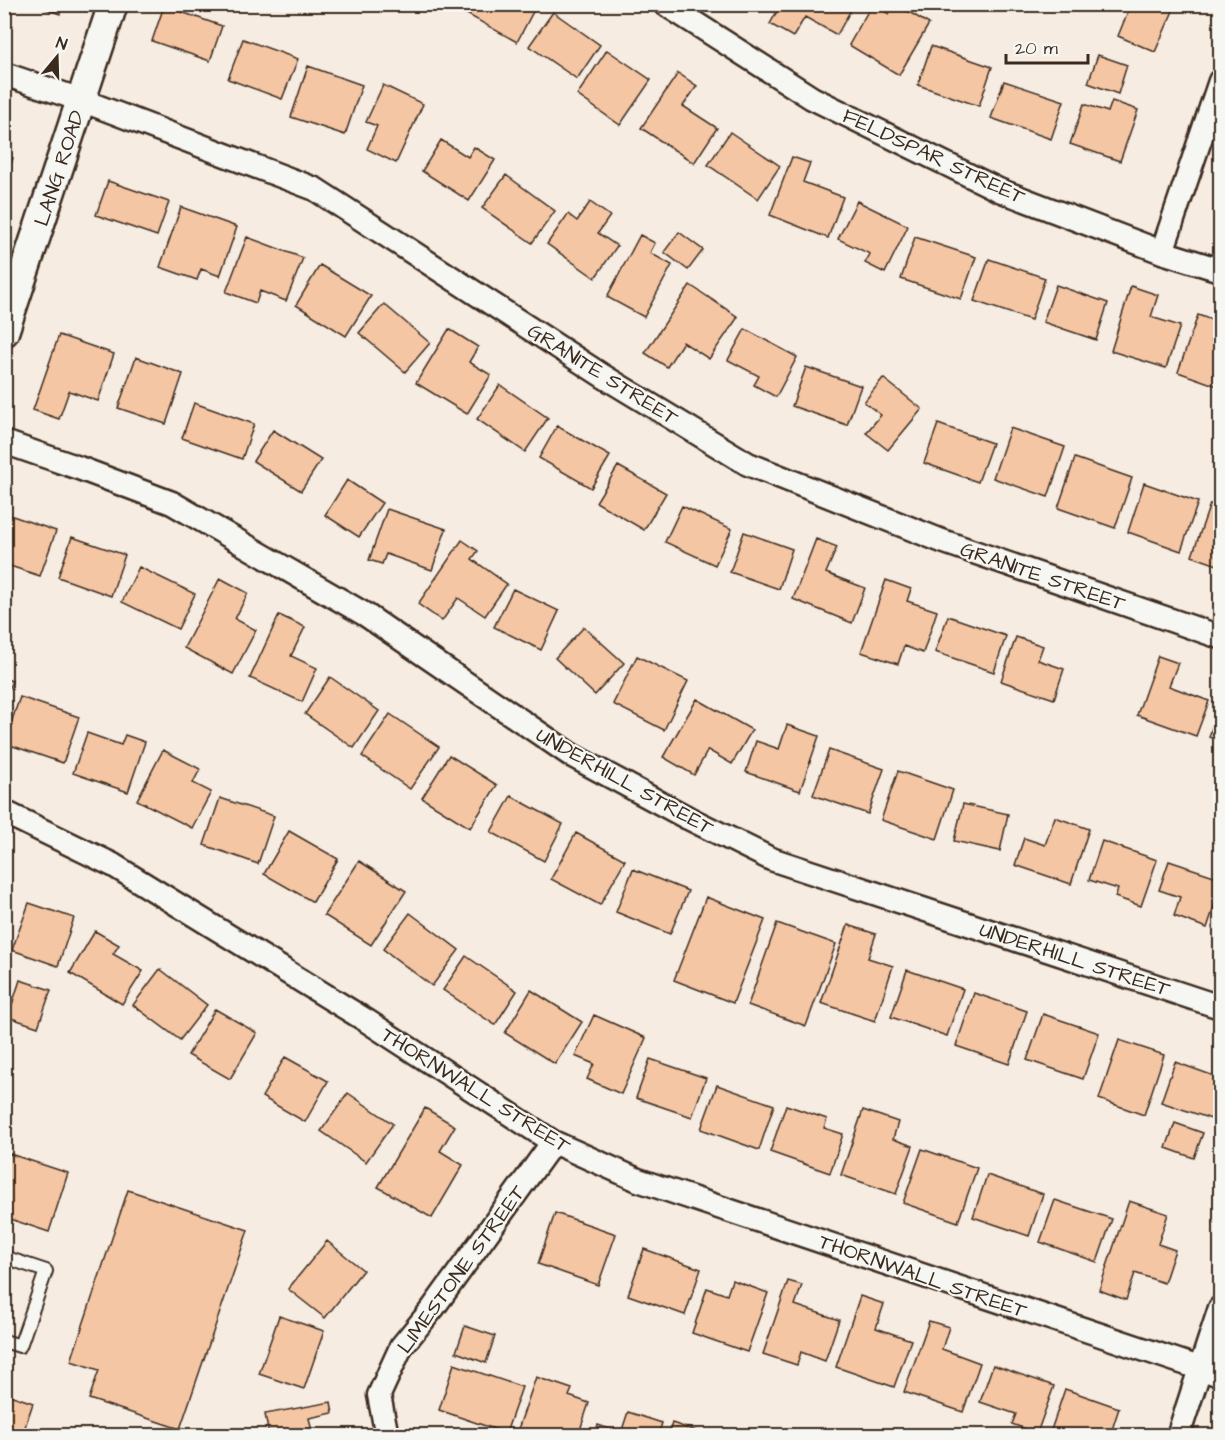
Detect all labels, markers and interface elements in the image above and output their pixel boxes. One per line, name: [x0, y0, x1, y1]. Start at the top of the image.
north arrow: [27, 27, 87, 87]
scale bar: [1006, 27, 1088, 65]
text: N: [53, 32, 70, 56]
text: 20 m: [1015, 36, 1058, 61]
street label: FELDSPAR STREET: [838, 101, 1031, 212]
street label: LANG ROAD: [27, 106, 92, 230]
street label: GRANITE STREET: [522, 316, 684, 433]
street label: GRANITE STREET: [956, 535, 1130, 619]
street label: UNDERHILL STREET: [531, 721, 720, 843]
street label: UNDERHILL STREET: [976, 915, 1175, 1004]
street label: THORNWALL STREET: [376, 1020, 577, 1161]
street label: LIMESTONE STREET: [390, 1178, 533, 1359]
street label: THORNWALL STREET: [815, 1227, 1032, 1326]

